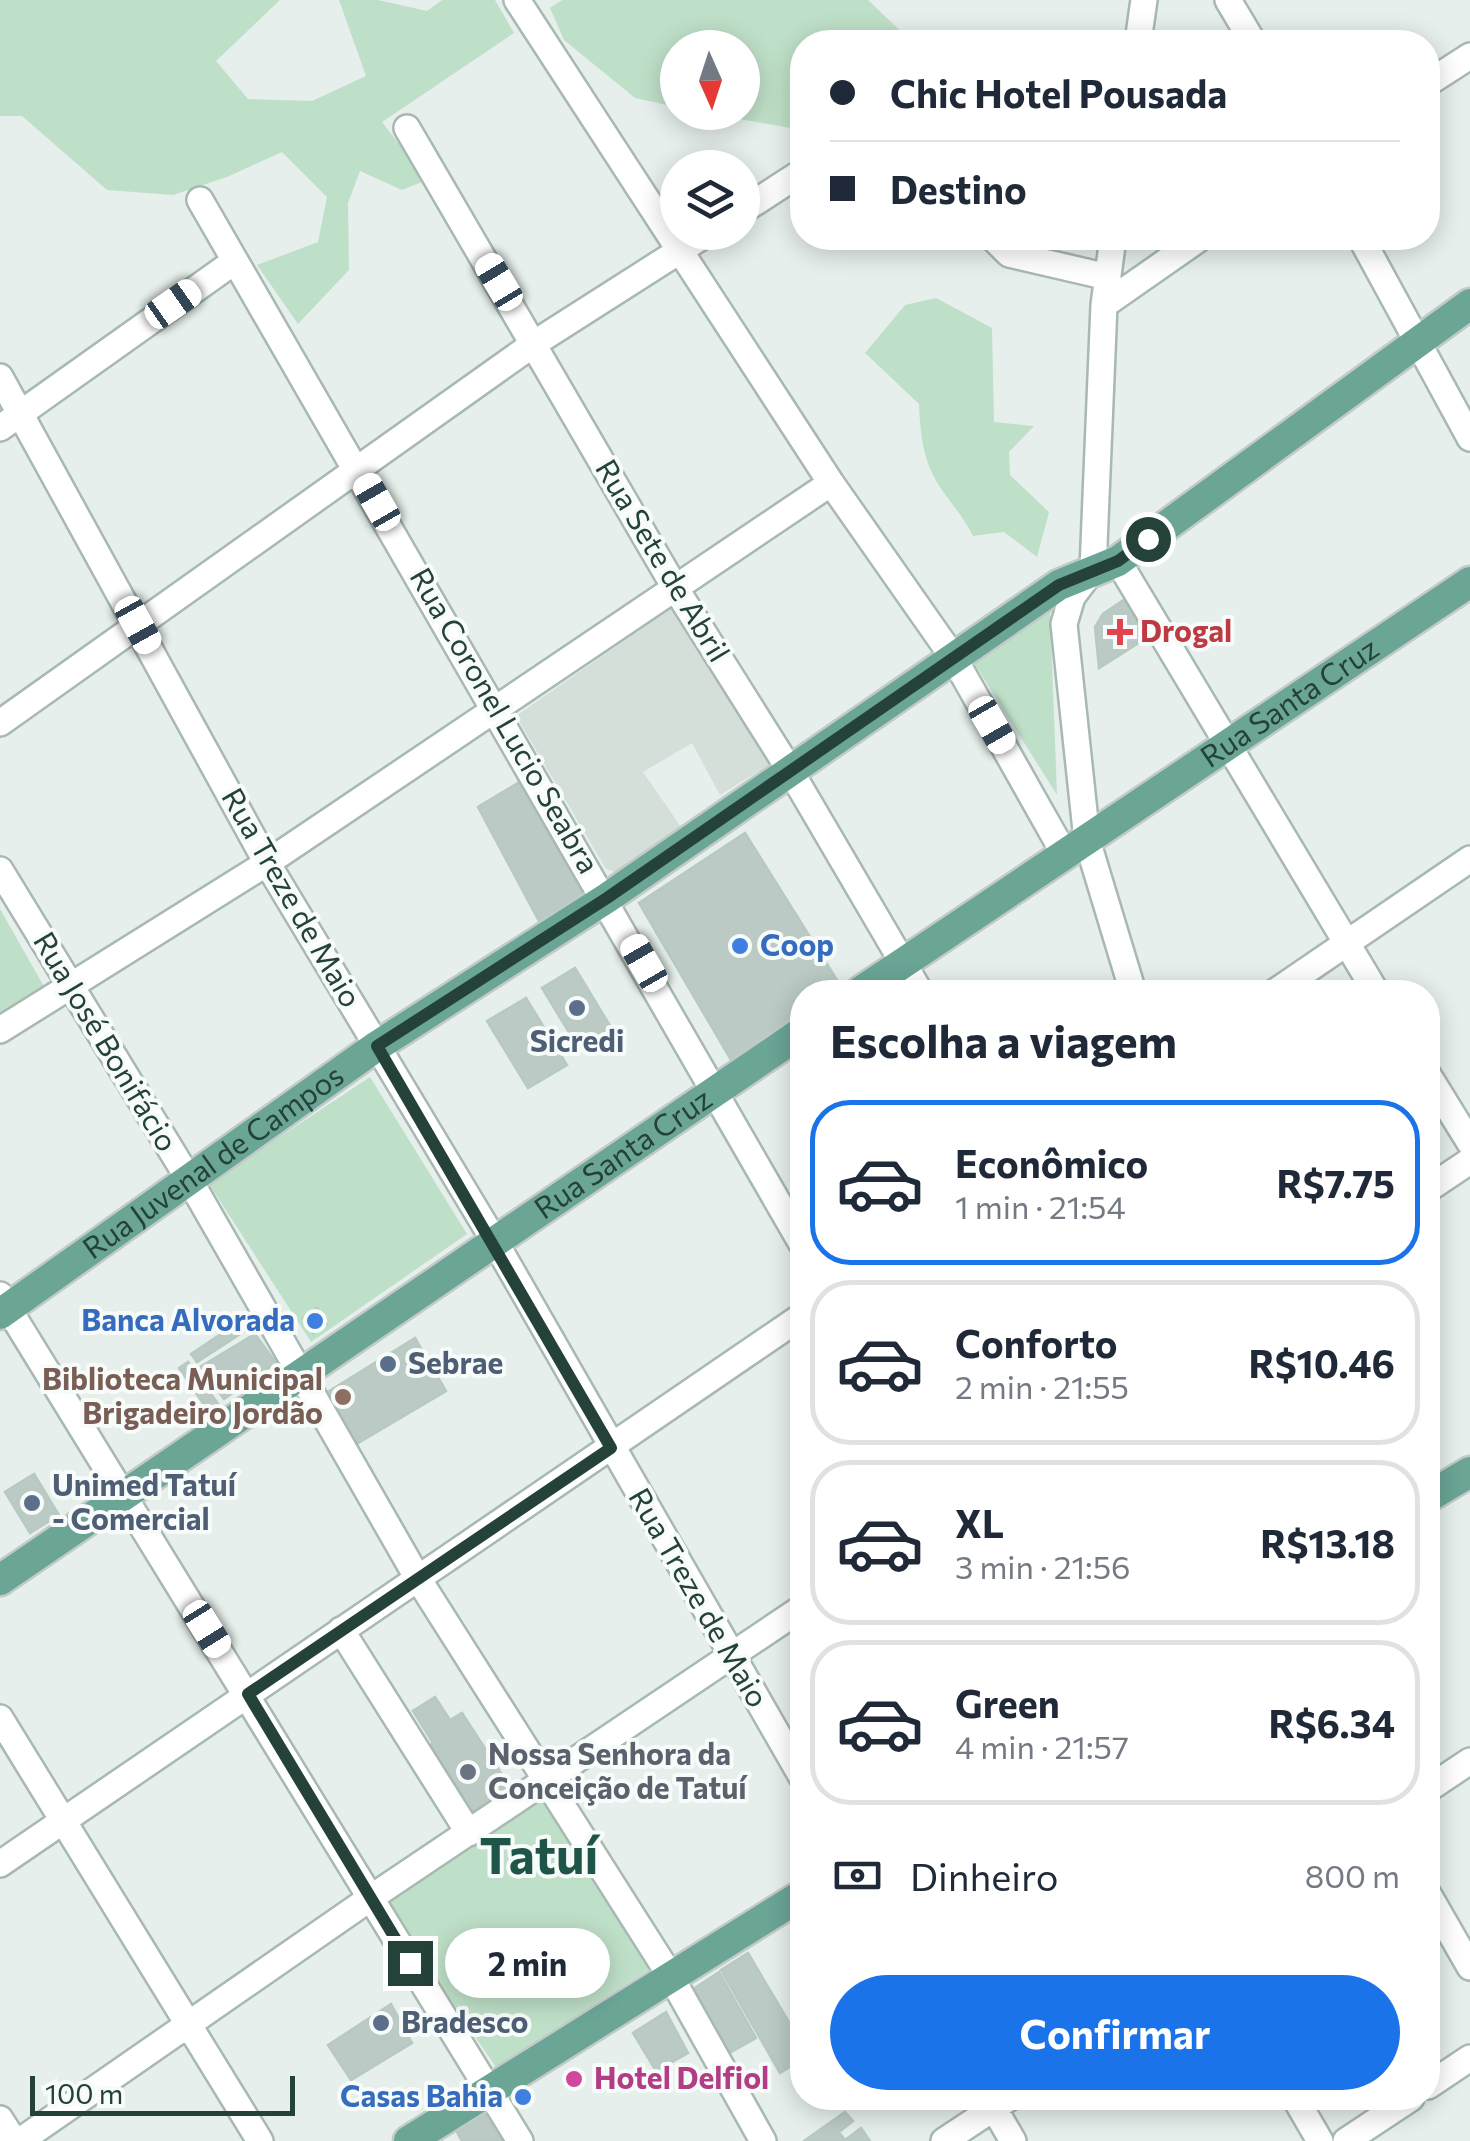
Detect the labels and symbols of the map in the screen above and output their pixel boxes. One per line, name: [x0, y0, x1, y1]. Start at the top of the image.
north arrow: [660, 30, 760, 130]
car: [471, 249, 527, 315]
car: [140, 275, 206, 333]
street label: Rua Sete de Abril: [589, 452, 739, 668]
car: [349, 469, 405, 535]
route start: [1126, 517, 1171, 562]
street label: Rua Coronel Lucio Seabra: [403, 560, 609, 879]
car: [110, 591, 166, 659]
place label: Drogal: [1140, 611, 1232, 648]
marker: Drogal: [1109, 621, 1131, 643]
street label: Rua Santa Cruz: [1192, 628, 1385, 774]
car: [964, 692, 1020, 758]
street label: Rua Treze de Maio: [215, 780, 371, 1013]
street label: Rua José Bonifácio: [27, 924, 187, 1157]
place label: Coop: [760, 925, 834, 962]
car: [616, 930, 672, 996]
marker: Coop: [729, 935, 751, 957]
marker: Sicredi: [566, 997, 588, 1019]
place label: Sicredi: [530, 1021, 624, 1058]
street label: Rua Juvenal de Campos: [75, 1055, 350, 1265]
street label: Rua Santa Cruz: [526, 1078, 718, 1226]
place label: Banca Alvorada: [81, 1300, 295, 1337]
marker: Banca Alvorada: [304, 1310, 326, 1332]
place label: Sebrae: [408, 1343, 503, 1380]
marker: Sebrae: [377, 1353, 399, 1375]
place label: Biblioteca Municipal Brigadeiro Jordão: [42, 1359, 323, 1430]
marker: Biblioteca Municipal Brigadeiro Jordão: [332, 1386, 354, 1408]
place label: Unimed Tatuí - Comercial: [52, 1465, 238, 1536]
street label: Rua Treze de Maio: [622, 1480, 778, 1713]
marker: Unimed Tatuí - Comercial: [21, 1492, 43, 1514]
car: [178, 1596, 236, 1662]
place label: Nossa Senhora da Conceição de Tatuí: [488, 1734, 748, 1806]
marker: Nossa Senhora da Conceição de Tatuí: [457, 1761, 479, 1783]
district label: Tatuí: [480, 1823, 601, 1884]
callout: 2 min: [445, 1928, 610, 1998]
route end: [388, 1941, 433, 1986]
place label: Bradesco: [401, 2002, 529, 2039]
marker: Bradesco: [370, 2012, 392, 2034]
place label: Hotel Delfiol: [594, 2058, 769, 2095]
marker: Hotel Delfiol: [563, 2068, 585, 2090]
scale bar: [30, 2071, 295, 2116]
place label: Casas Bahia: [340, 2076, 503, 2113]
marker: Casas Bahia: [512, 2086, 534, 2108]

